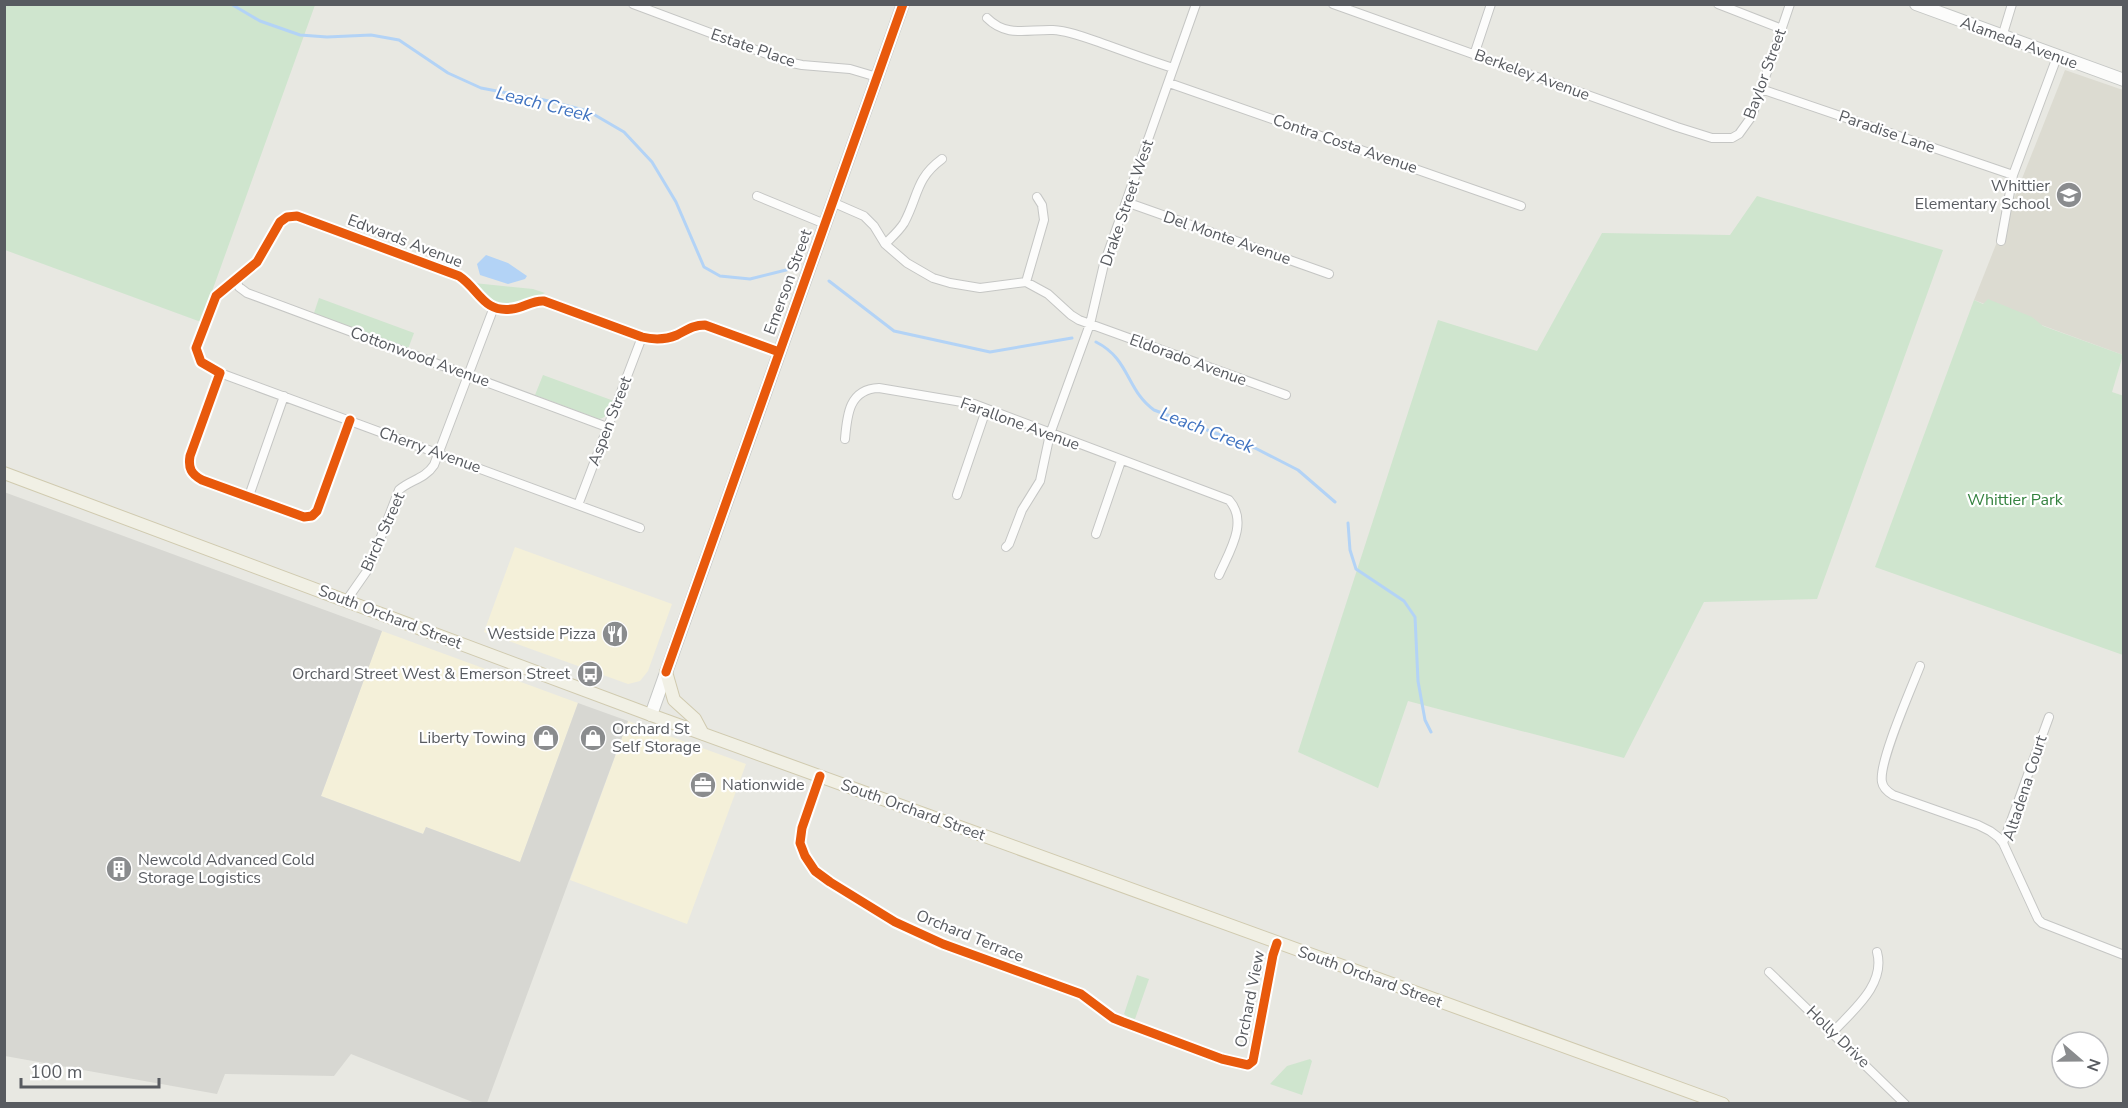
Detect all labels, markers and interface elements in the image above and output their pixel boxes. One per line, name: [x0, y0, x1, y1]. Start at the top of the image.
street label: Alameda Avenue: [1957, 12, 2081, 74]
street label: Estate Place: [708, 23, 798, 73]
street label: Baylor Street: [1739, 25, 1792, 122]
street label: Berkeley Avenue: [1471, 44, 1593, 106]
water label: Leach Creek: [493, 80, 596, 128]
street label: Paradise Lane: [1836, 105, 1938, 159]
street label: Contra Costa Avenue: [1270, 109, 1420, 179]
street label: Drake Street West: [1095, 136, 1159, 269]
place label: Whittier Elementary School: [1915, 175, 2050, 215]
school or university icon: Whittier Elementary School: [2054, 180, 2084, 210]
street label: Del Monte Avenue: [1160, 206, 1294, 270]
street label: Edwards Avenue: [344, 209, 466, 273]
street label: Emerson Street: [759, 226, 817, 338]
street label: Cottonwood Avenue: [347, 322, 493, 392]
street label: Eldorado Avenue: [1126, 329, 1250, 391]
street label: Aspen Street: [583, 373, 637, 469]
street label: Farallone Avenue: [957, 392, 1083, 456]
water label: Leach Creek: [1157, 401, 1258, 459]
street label: Cherry Avenue: [376, 421, 484, 479]
street label: Birch Street: [356, 489, 410, 575]
park label: Whittier Park: [1967, 489, 2064, 511]
street label: South Orchard Street: [315, 579, 465, 655]
restaurant icon: Westside Pizza: [600, 619, 630, 649]
place label: Westside Pizza: [487, 623, 596, 645]
bus stop icon: Orchard Street West & Emerson Street: [575, 659, 605, 689]
place label: Orchard Street West & Emerson Street: [292, 663, 570, 685]
place label: Orchard St Self Storage: [612, 718, 701, 758]
shop icon: Liberty Towing: [531, 723, 561, 753]
shop icon: Orchard St Self Storage: [578, 723, 608, 753]
place label: Liberty Towing: [419, 727, 526, 749]
street label: Altadena Court: [1998, 732, 2053, 844]
office icon: Nationwide: [688, 770, 718, 800]
place label: Nationwide: [722, 774, 805, 796]
street label: South Orchard Street: [838, 774, 989, 846]
place label: Newcold Advanced Cold Storage Logistics: [138, 849, 315, 889]
building icon: Newcold Advanced Cold Storage Logistics: [104, 854, 134, 884]
street label: Orchard Terrace: [913, 904, 1027, 968]
street label: South Orchard Street: [1295, 941, 1446, 1013]
street label: Orchard View: [1230, 948, 1270, 1049]
street label: Holly Drive: [1801, 1001, 1875, 1073]
north arrow: [2050, 1030, 2110, 1090]
scale bar: [21, 1051, 159, 1089]
text: N: [2081, 1055, 2106, 1074]
text: 100 m: [30, 1060, 82, 1084]

